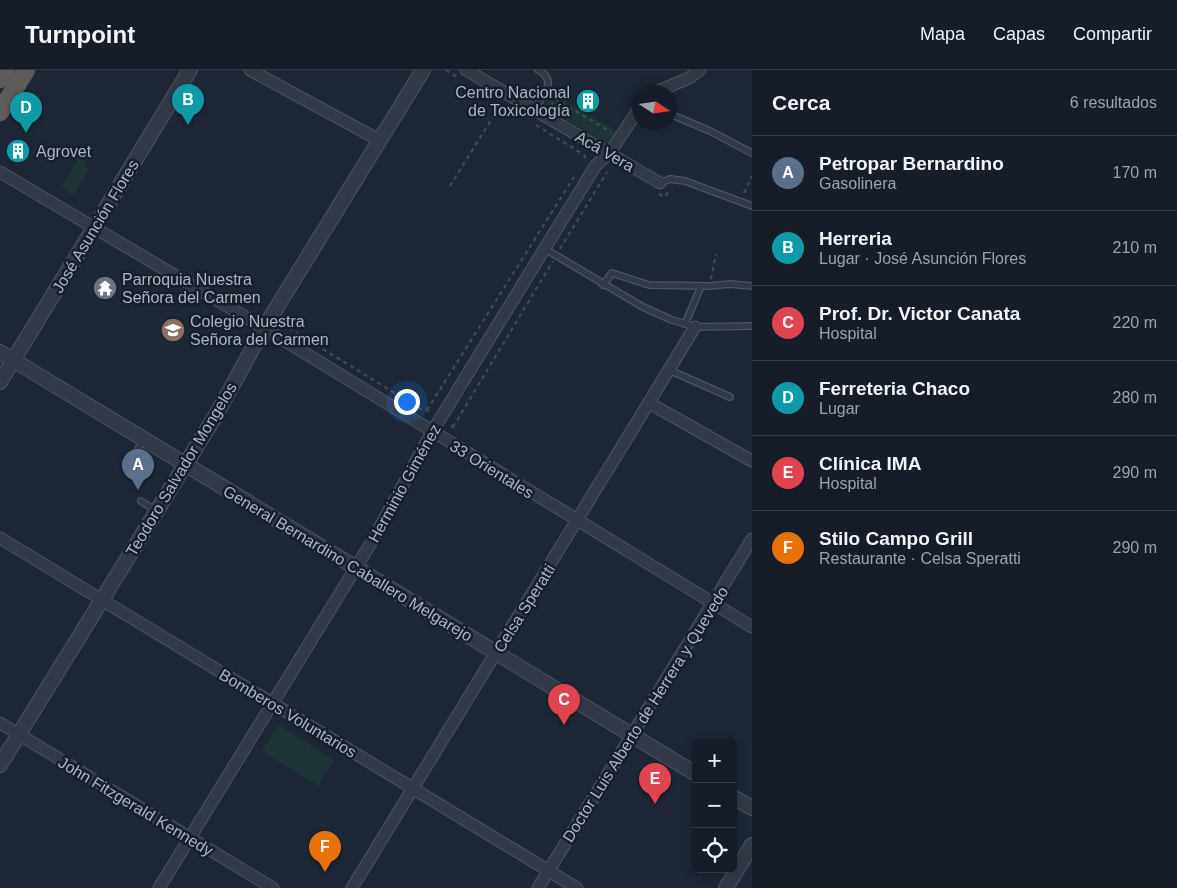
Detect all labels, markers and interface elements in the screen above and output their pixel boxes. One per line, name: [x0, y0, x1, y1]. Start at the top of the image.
text: Turnpoint: [25, 21, 135, 48]
text: Mapa: [920, 24, 965, 44]
text: Capas: [993, 24, 1045, 44]
text: Compartir: [1073, 24, 1152, 44]
pin: B: [172, 84, 204, 125]
place label: Centro Nacional de Toxicología: [455, 84, 570, 119]
north arrow: [632, 85, 677, 130]
building icon: Centro Nacional de Toxicología: [575, 88, 601, 114]
text: Cerca: [772, 91, 830, 114]
pin: D: [10, 92, 42, 133]
text: 6 resultados: [1070, 94, 1157, 111]
street label: Acá Vera: [572, 128, 637, 175]
building icon: Agrovet: [5, 138, 31, 164]
place label: Agrovet: [36, 143, 92, 160]
text: Petropar Bernardino: [819, 153, 1004, 174]
street label: José Asunción Flores: [49, 157, 142, 296]
text: A: [782, 164, 794, 181]
text: 170 m: [1113, 164, 1157, 181]
text: Gasolinera: [819, 175, 896, 192]
text: Herreria: [819, 228, 892, 249]
text: B: [782, 239, 794, 256]
text: 210 m: [1113, 239, 1157, 256]
text: Lugar · José Asunción Flores: [819, 250, 1026, 267]
place label: Parroquia Nuestra Señora del Carmen: [122, 271, 261, 306]
temple icon: Parroquia Nuestra Señora del Carmen: [92, 275, 118, 301]
text: Prof. Dr. Victor Canata: [819, 303, 1020, 324]
place label: Colegio Nuestra Señora del Carmen: [190, 313, 329, 348]
text: C: [782, 314, 794, 331]
text: 220 m: [1113, 314, 1157, 331]
school or university icon: Colegio Nuestra Señora del Carmen: [160, 317, 186, 343]
text: Hospital: [819, 325, 877, 342]
text: Ferreteria Chaco: [819, 378, 970, 399]
street label: Teodoro Salvador Mongelos: [123, 379, 240, 559]
your location: [394, 389, 420, 415]
text: D: [782, 389, 794, 406]
text: 280 m: [1113, 389, 1157, 406]
text: Lugar: [819, 400, 860, 417]
street label: Herminio Giménez: [365, 421, 444, 545]
street label: 33 Orientales: [447, 437, 537, 502]
pin: A: [122, 449, 154, 490]
text: Clínica IMA: [819, 453, 921, 474]
text: E: [783, 464, 793, 481]
text: 290 m: [1113, 464, 1157, 481]
text: Hospital: [819, 475, 877, 492]
street label: General Bernardino Caballero Melgarejo: [220, 482, 475, 645]
text: Stilo Campo Grill: [819, 528, 973, 549]
text: F: [783, 539, 793, 556]
text: 290 m: [1113, 539, 1157, 556]
text: Restaurante · Celsa Speratti: [819, 550, 1021, 567]
street label: Celsa Speratti: [491, 561, 558, 655]
street label: Doctor Luis Alberto de Herrera y Quevedo: [559, 583, 732, 845]
street label: Bomberos Voluntarios: [216, 666, 359, 761]
pin: C: [548, 684, 580, 725]
map controls: [692, 738, 737, 873]
button: +: [692, 738, 737, 783]
street label: John Fitzgerald Kennedy: [56, 754, 216, 859]
pin: E: [639, 763, 671, 804]
button: −: [692, 783, 737, 828]
button: locate: [692, 828, 737, 873]
pin: F: [309, 831, 341, 872]

